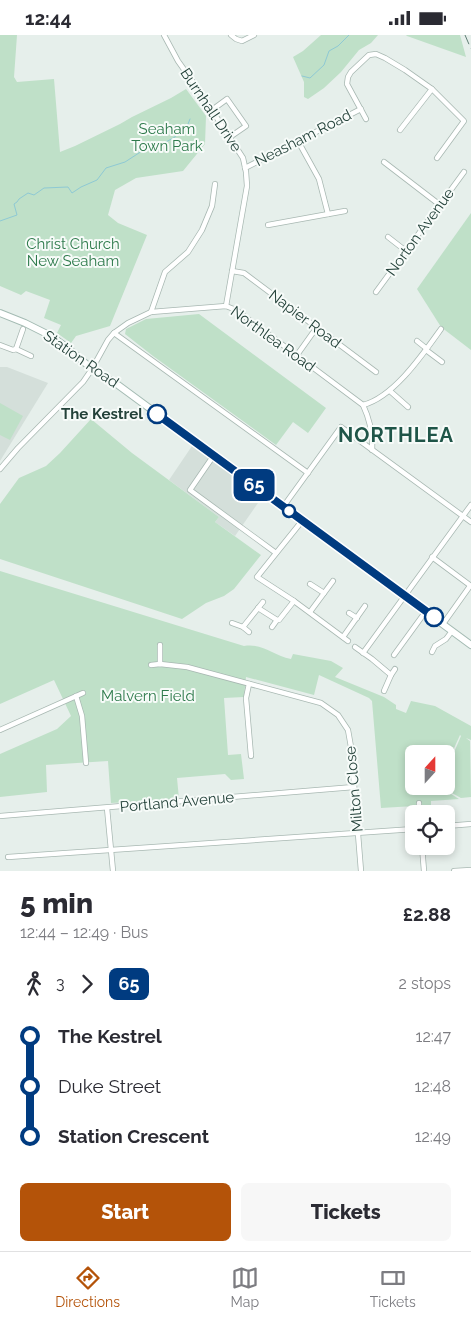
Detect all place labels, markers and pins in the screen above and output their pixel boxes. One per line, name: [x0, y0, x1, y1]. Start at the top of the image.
marker: The Kestrel: [147, 404, 167, 424]
place label: The Kestrel: [61, 405, 143, 423]
unlabelled marker: [282, 504, 296, 518]
unlabelled marker: [424, 607, 444, 627]

